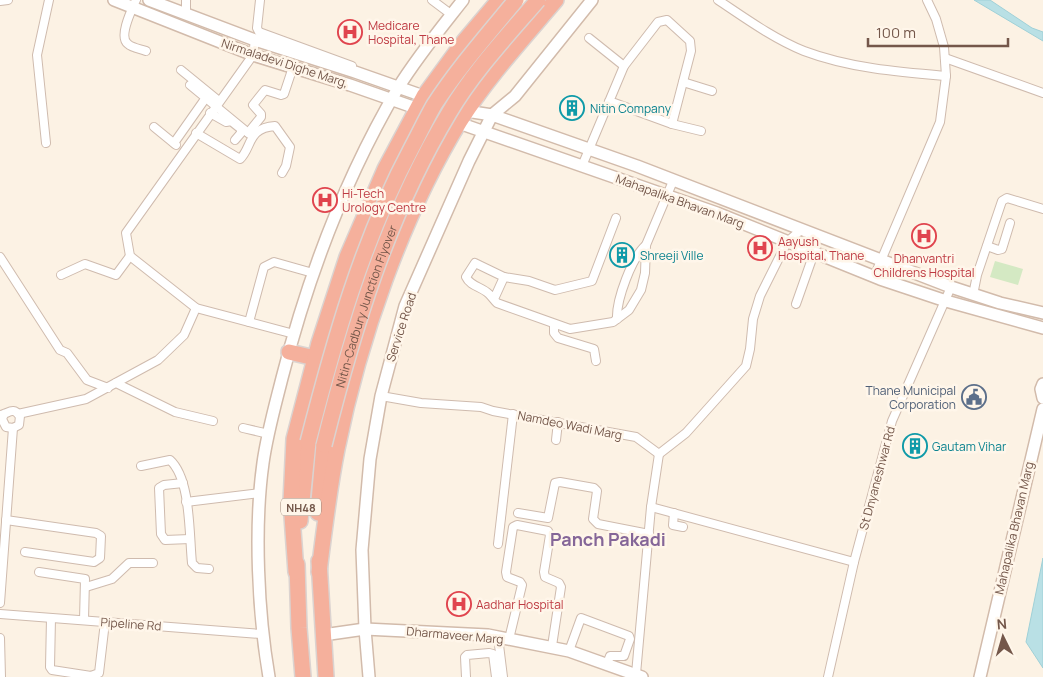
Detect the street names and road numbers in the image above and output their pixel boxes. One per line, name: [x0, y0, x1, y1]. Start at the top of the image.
street label: Nirmaladevi Dighe Marg,: [219, 34, 351, 92]
street label: Mahapalika Bhavan Marg: [613, 170, 747, 232]
street label: Nitin-Cadbury Junction Flyover: [331, 222, 401, 389]
street label: Service Road: [382, 290, 420, 364]
street label: Namdeo Wadi Marg: [516, 407, 624, 443]
street label: St Dnyaneshwar Rd: [855, 424, 899, 532]
street label: Mahapalika Bhavan Marg: [990, 460, 1038, 596]
road number: NH48: [281, 498, 321, 516]
street label: Pipeline Rd: [100, 613, 162, 635]
street label: Dharmaveer Marg: [406, 622, 504, 648]

